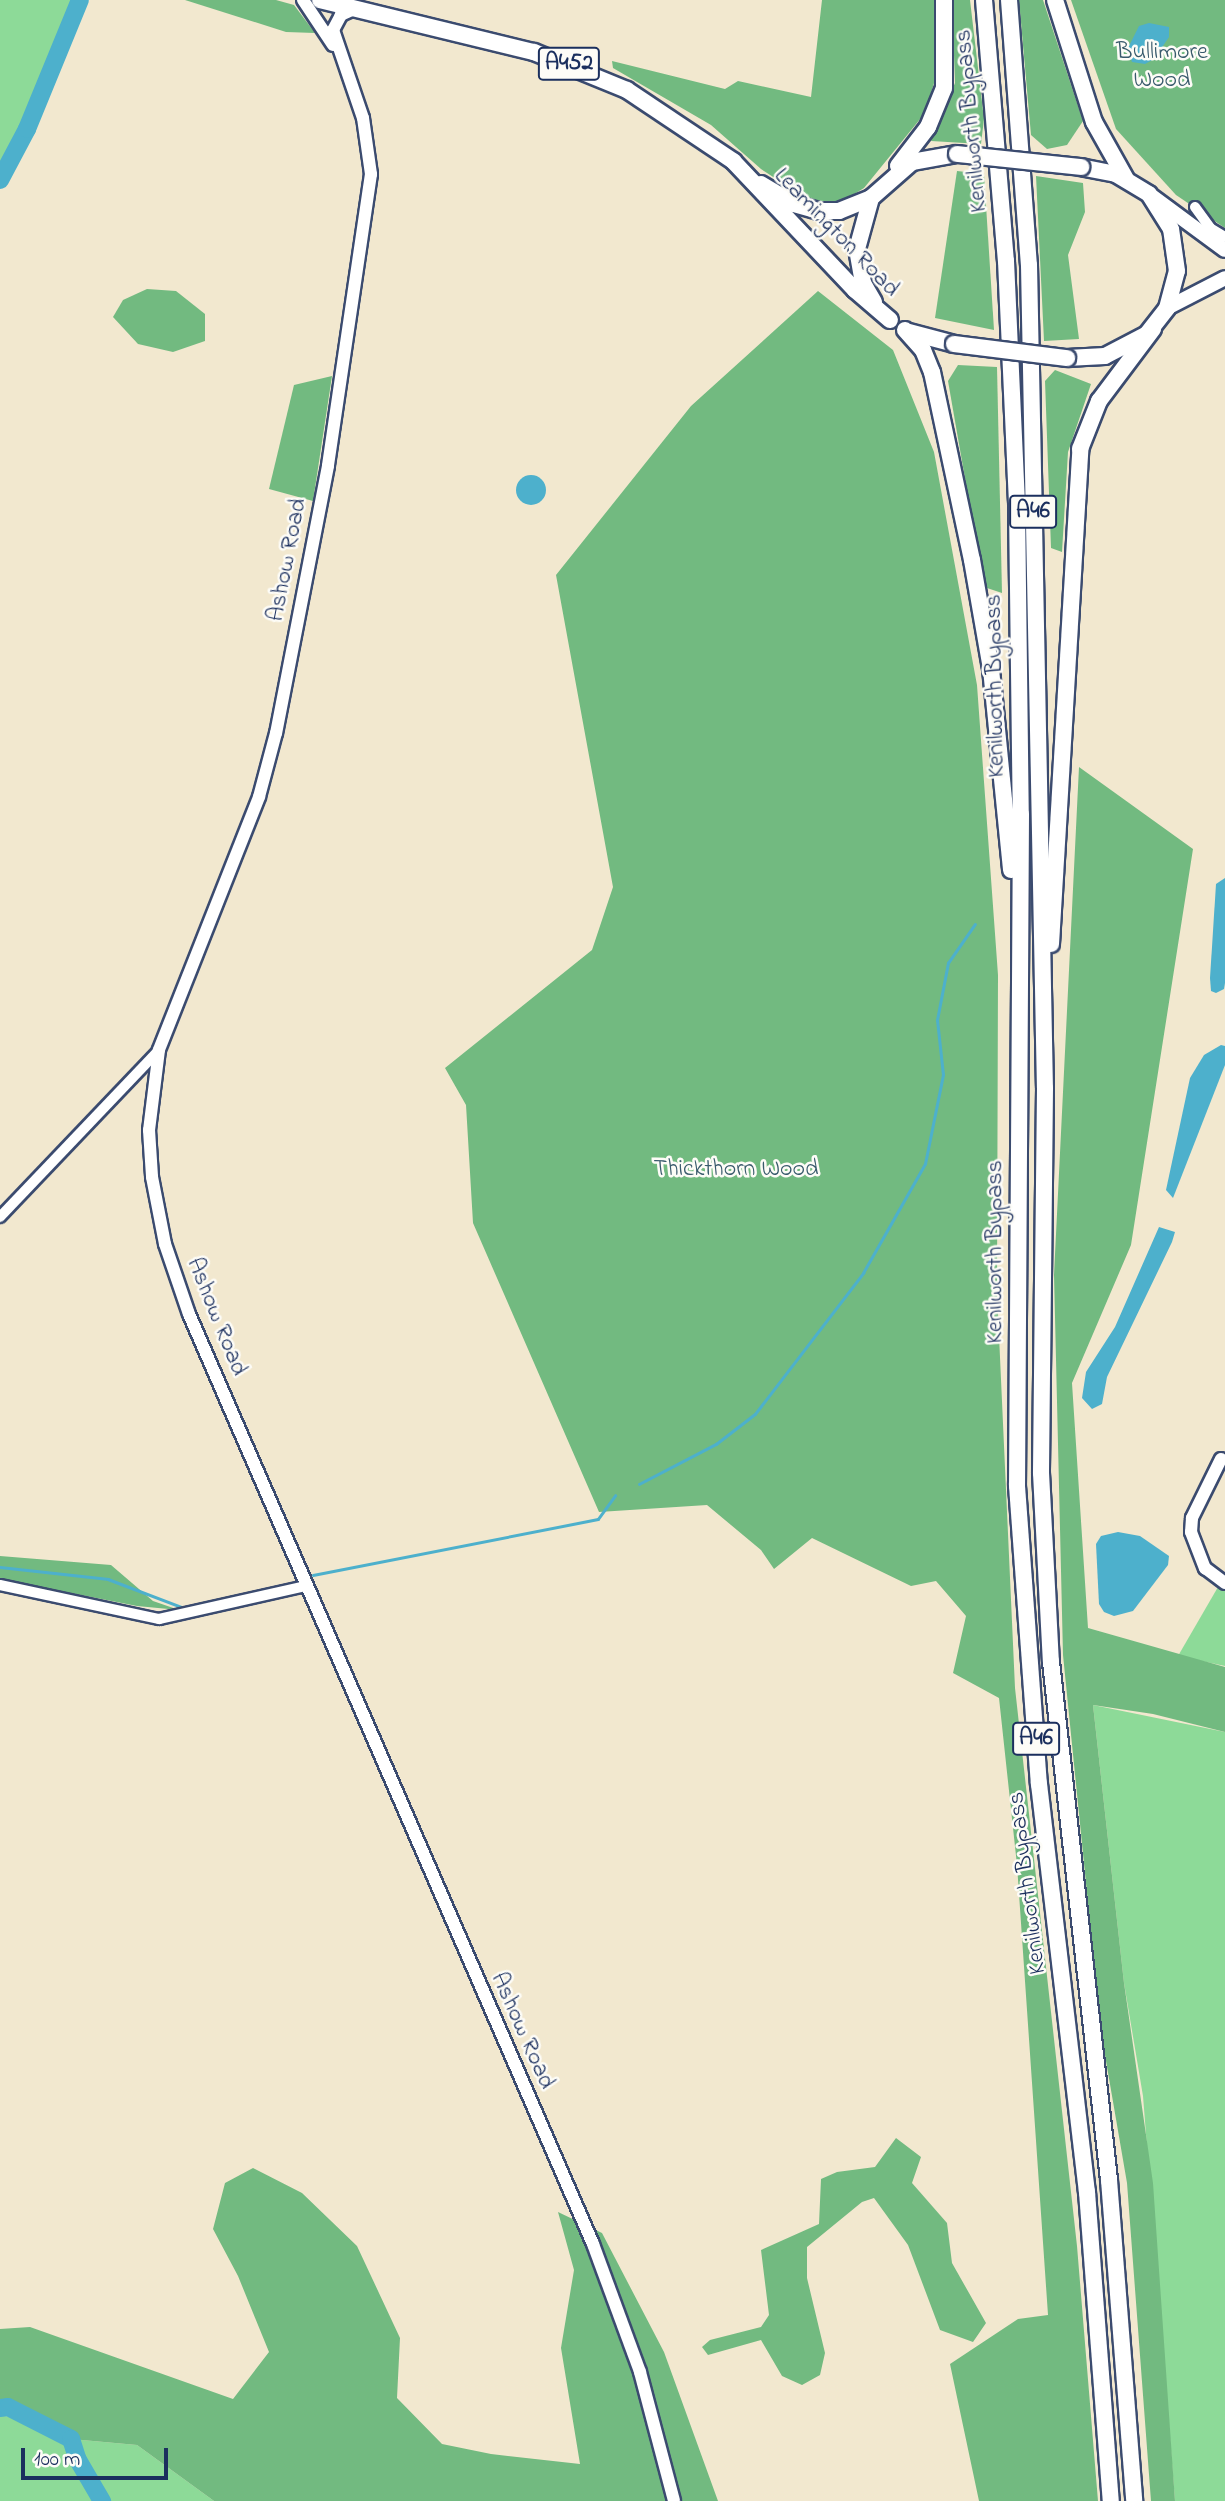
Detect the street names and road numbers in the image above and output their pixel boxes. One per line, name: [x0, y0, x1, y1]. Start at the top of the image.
street label: Kenilworth Bypass: [950, 28, 994, 214]
road number: A452: [538, 44, 600, 83]
street label: Leamington Road: [767, 162, 905, 304]
road number: A46: [1009, 492, 1058, 532]
street label: Ashow Road: [262, 496, 314, 624]
street label: Kenilworth Bypass: [980, 594, 1012, 778]
street label: Kenilworth Bypass: [982, 1160, 1010, 1344]
street label: Ashow Road: [179, 1254, 253, 1380]
road number: A46: [1012, 1720, 1060, 1758]
street label: Kenilworth Bypass: [1003, 1790, 1053, 1976]
street label: Ashow Road: [483, 1968, 561, 2094]

